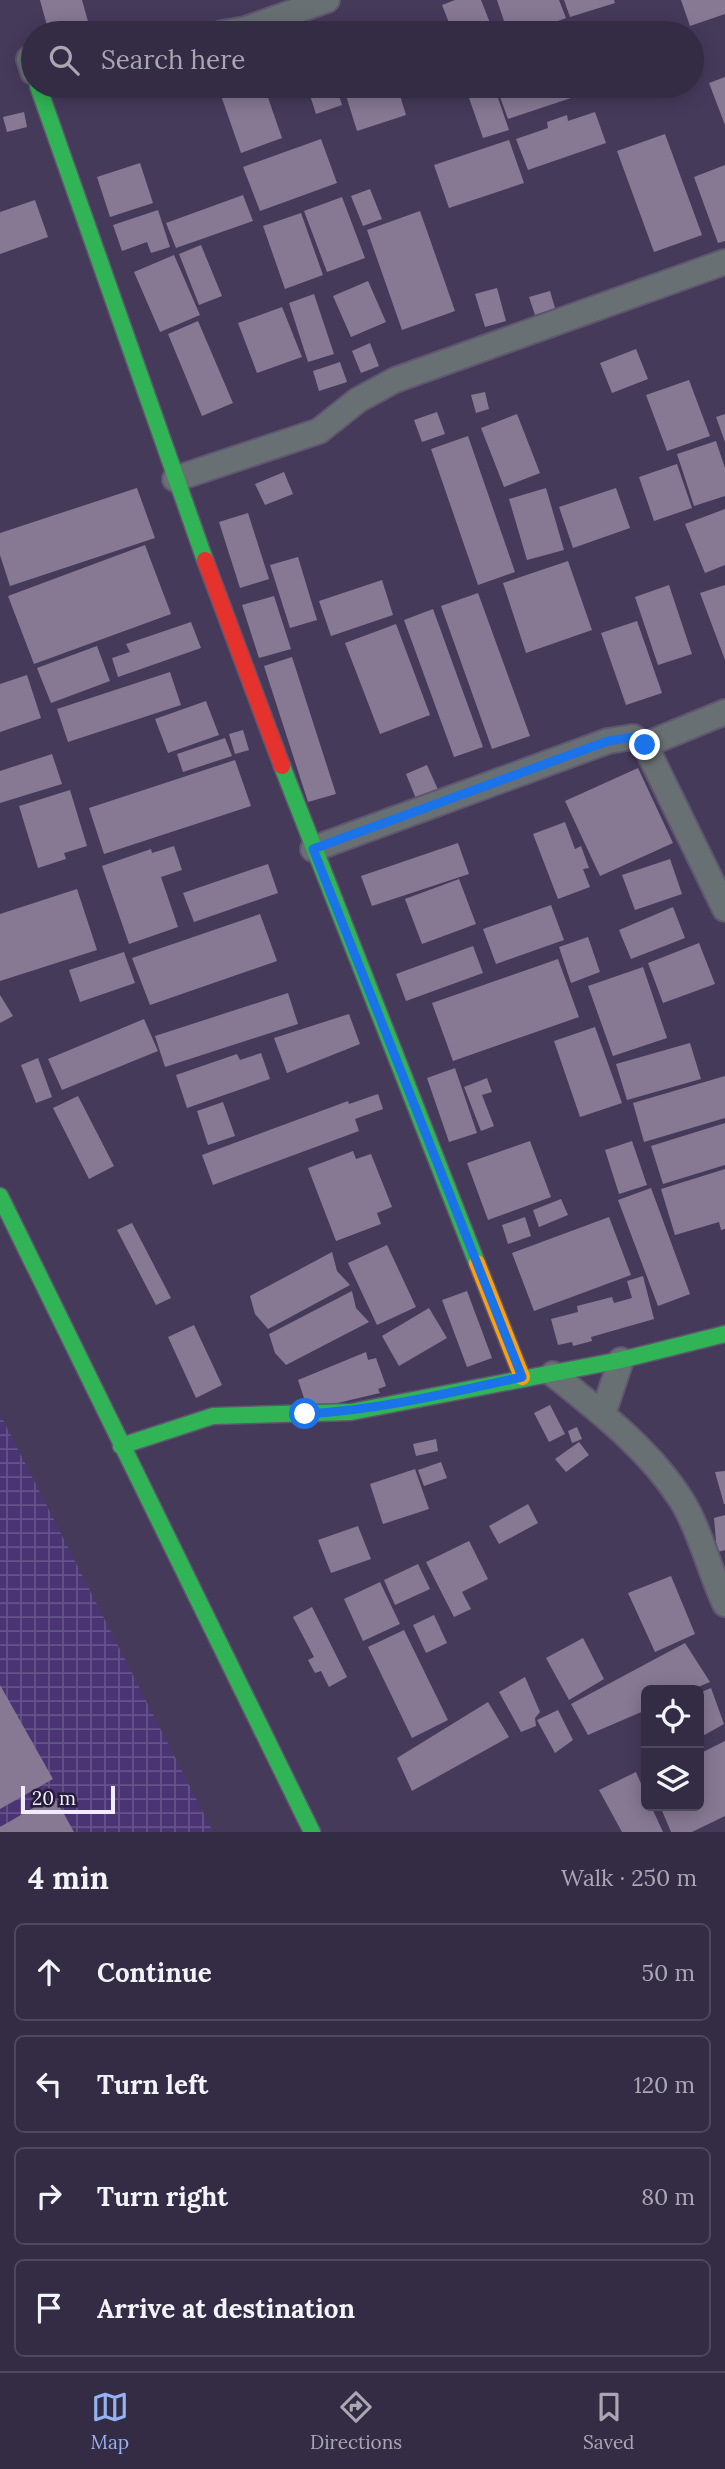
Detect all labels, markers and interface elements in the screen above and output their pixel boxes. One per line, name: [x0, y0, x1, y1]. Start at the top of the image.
search box: [21, 21, 704, 98]
icon: search: [45, 41, 83, 79]
text: Search here: [101, 43, 245, 76]
route end: [629, 729, 660, 760]
route start: [289, 1398, 320, 1429]
map controls: [641, 1685, 704, 1811]
button: locate: [641, 1685, 704, 1748]
button: layers: [641, 1748, 704, 1811]
scale bar: [21, 1783, 116, 1815]
text: 20 m: [32, 1786, 76, 1810]
text: 4 min: [28, 1859, 109, 1897]
text: Walk · 250 m: [561, 1863, 697, 1892]
icon: ahead: [30, 1953, 68, 1991]
text: Continue: [97, 1956, 212, 1989]
text: 50 m: [642, 1958, 695, 1987]
icon: left: [30, 2065, 68, 2103]
text: Turn left: [97, 2068, 208, 2101]
text: 120 m: [633, 2070, 695, 2099]
icon: right: [30, 2177, 68, 2215]
text: Turn right: [97, 2180, 228, 2213]
text: 80 m: [641, 2182, 695, 2211]
icon: arrive: [30, 2289, 68, 2327]
text: Arrive at destination: [97, 2292, 355, 2325]
tab: Map: [91, 2388, 129, 2454]
tab: Directions: [310, 2388, 402, 2454]
tab: Saved: [583, 2388, 634, 2454]

